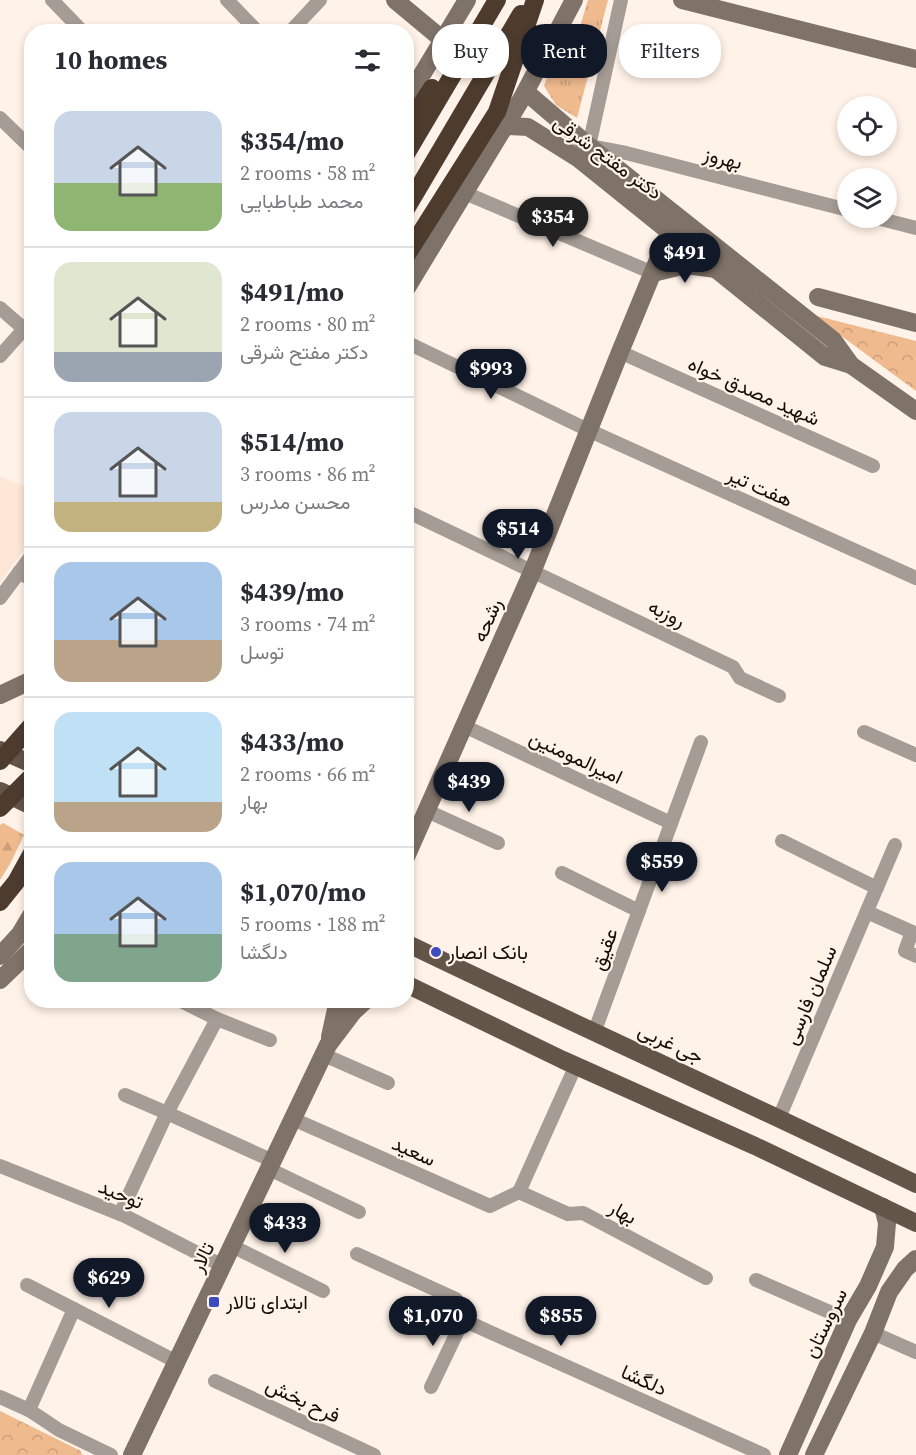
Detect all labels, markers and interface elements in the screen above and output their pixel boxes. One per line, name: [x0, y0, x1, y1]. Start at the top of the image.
chip: Buy: [432, 24, 509, 78]
chip: Rent: [521, 24, 607, 78]
chip: Filters: [619, 24, 721, 78]
text: 10 homes: [54, 42, 167, 78]
icon: filters: [351, 44, 384, 77]
map controls: [837, 96, 897, 228]
button: locate: [837, 96, 897, 156]
street label: دکتر مفتح شرقی: [548, 108, 668, 206]
text: $354/mo: [240, 123, 344, 159]
icon: home: [102, 135, 174, 207]
street label: بهروز: [700, 139, 745, 176]
text: 2 rooms · 58 m²: [240, 159, 376, 187]
button: layers: [837, 168, 897, 228]
text: محمد طباطبایی: [240, 187, 363, 215]
pin: $354: [517, 197, 589, 248]
text: $354: [531, 202, 575, 230]
pin: $491: [649, 233, 721, 284]
text: $491: [663, 238, 707, 266]
text: $491/mo: [240, 274, 344, 310]
icon: home: [102, 286, 174, 358]
text: 2 rooms · 80 m²: [240, 310, 376, 338]
text: دکتر مفتح شرقی: [240, 338, 368, 366]
pin: $993: [455, 349, 527, 400]
street label: شهید مصدق خواه: [684, 349, 824, 433]
text: $993: [469, 354, 513, 382]
text: $514/mo: [240, 424, 344, 460]
icon: home: [102, 436, 174, 508]
text: 3 rooms · 86 m²: [240, 460, 376, 488]
street label: هفت تیر: [722, 460, 797, 514]
text: محسن مدرس: [240, 488, 350, 516]
pin: $514: [482, 509, 554, 560]
text: $514: [496, 514, 540, 542]
text: $439/mo: [240, 574, 344, 610]
icon: home: [102, 586, 174, 658]
street label: روزبه: [644, 592, 690, 634]
street label: رشحه: [465, 594, 509, 646]
text: 3 rooms · 74 m²: [240, 610, 376, 638]
text: توسل: [240, 638, 284, 666]
street label: امیرالمومنین: [525, 723, 627, 791]
text: $433/mo: [240, 724, 344, 760]
icon: home: [102, 736, 174, 808]
text: 2 rooms · 66 m²: [240, 760, 376, 788]
pin: $439: [433, 762, 505, 813]
text: $439: [447, 767, 491, 795]
text: بهار: [240, 788, 268, 816]
pin: $559: [626, 842, 698, 893]
text: $559: [640, 847, 684, 875]
text: $1,070/mo: [240, 874, 366, 910]
icon: home: [102, 886, 174, 958]
text: 5 rooms · 188 m²: [240, 910, 386, 938]
street label: عقیق: [583, 924, 625, 974]
text: دلگشا: [240, 938, 288, 966]
place label: بانک انصار: [447, 938, 528, 966]
street label: سلمان فارسی: [777, 941, 843, 1049]
marker: بانک انصار: [429, 945, 443, 959]
street label: جی غربی: [634, 1016, 708, 1070]
street label: سعید: [388, 1129, 440, 1173]
street label: توحید: [94, 1172, 148, 1216]
street label: بهار: [603, 1193, 642, 1231]
pin: $433: [249, 1203, 321, 1254]
text: $433: [263, 1208, 307, 1236]
street label: تالار: [182, 1237, 221, 1278]
pin: $629: [73, 1258, 145, 1309]
text: $629: [87, 1263, 131, 1291]
street label: سروستان: [796, 1283, 854, 1363]
place label: ابتدای تالار: [225, 1288, 308, 1316]
marker: ابتدای تالار: [207, 1295, 221, 1309]
pin: $1,070: [384, 1296, 482, 1347]
pin: $855: [525, 1296, 597, 1347]
text: $1,070: [403, 1301, 463, 1329]
text: $855: [539, 1301, 583, 1329]
street label: دلگشا: [617, 1358, 671, 1402]
street label: فرح بخش: [261, 1371, 345, 1429]

